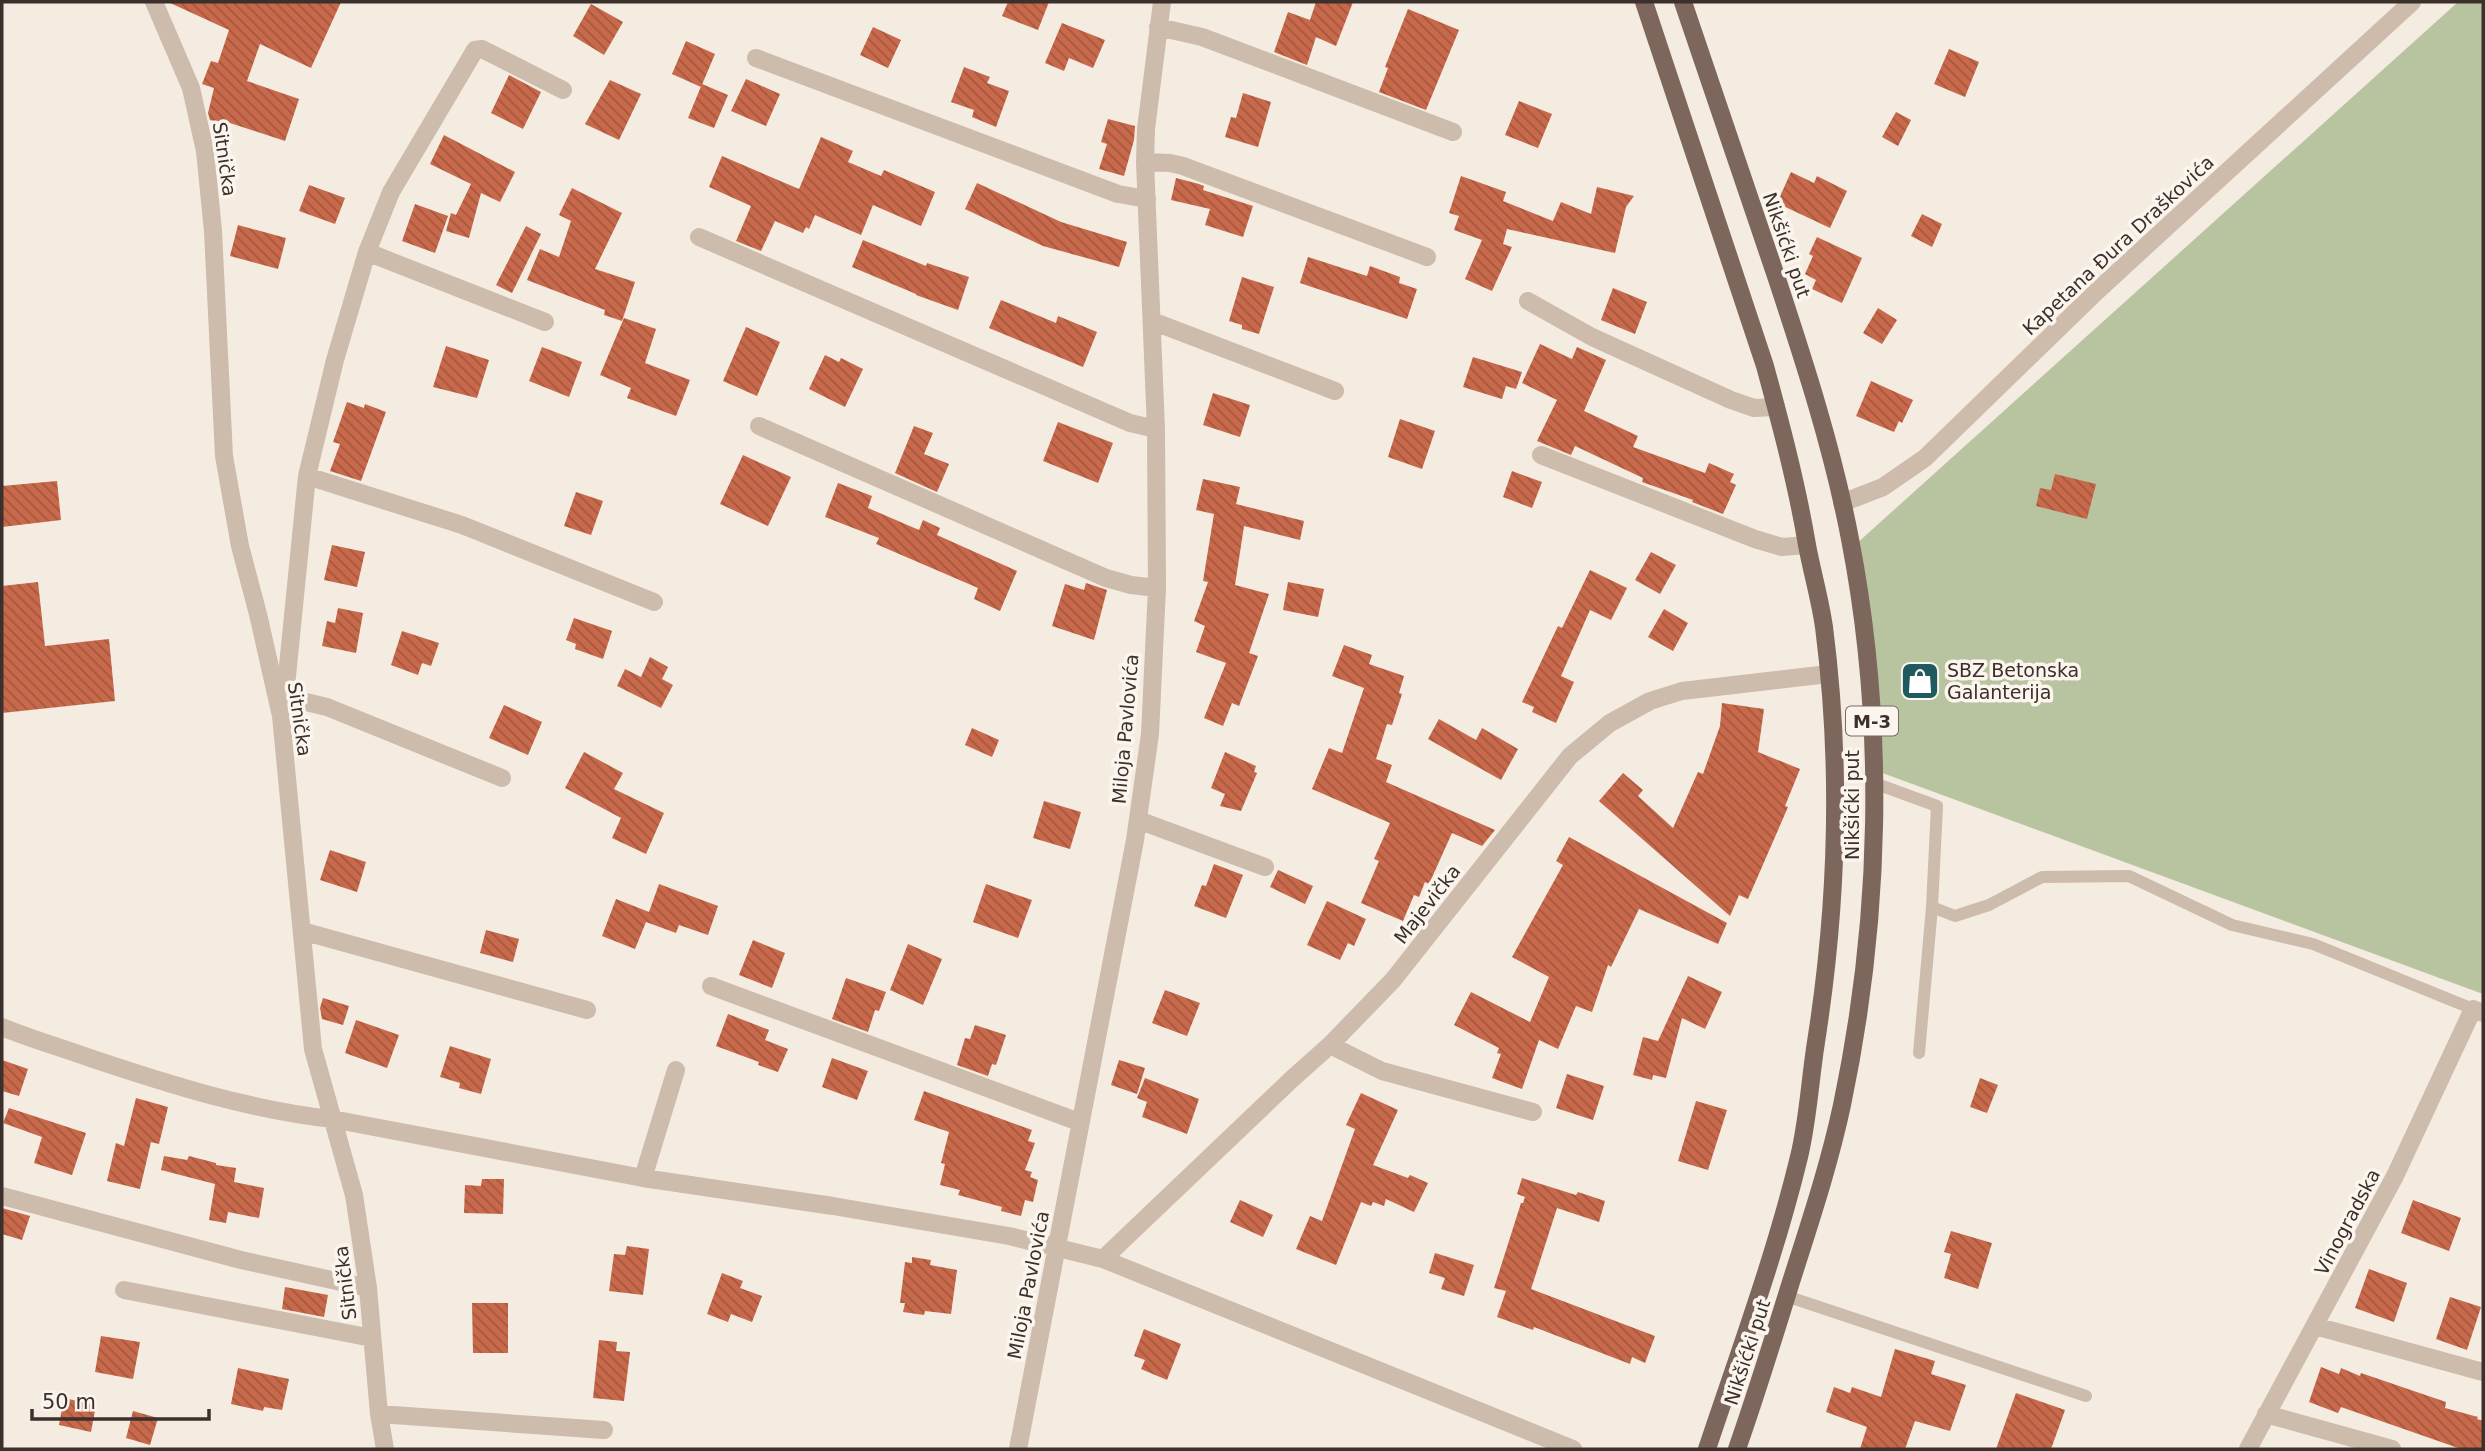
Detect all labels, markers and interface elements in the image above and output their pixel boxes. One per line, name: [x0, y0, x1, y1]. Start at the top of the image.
street label: Sitnička: [209, 120, 241, 198]
street label: Kapetana Đura Draškovića: [2018, 151, 2218, 339]
street label: Nikšićki put: [1759, 189, 1815, 301]
street label: Miloja Pavlovića: [1107, 653, 1143, 805]
place label: SBZ Betonska Galanterija: [1947, 659, 2079, 703]
shop icon: SBZ Betonska Galanterija: [1899, 660, 1941, 702]
street label: Sitnička: [284, 680, 316, 758]
road number: M-3: [1846, 706, 1898, 736]
street label: Nikšićki put: [1841, 750, 1863, 860]
street label: Majevička: [1389, 860, 1465, 948]
street label: Vinogradska: [2310, 1165, 2384, 1279]
street label: Miloja Pavlovića: [1003, 1209, 1053, 1361]
street label: Sitnička: [330, 1245, 360, 1321]
street label: Nikšićki put: [1720, 1296, 1774, 1408]
scale bar: [32, 1378, 208, 1422]
text: 50 m: [42, 1390, 96, 1414]

